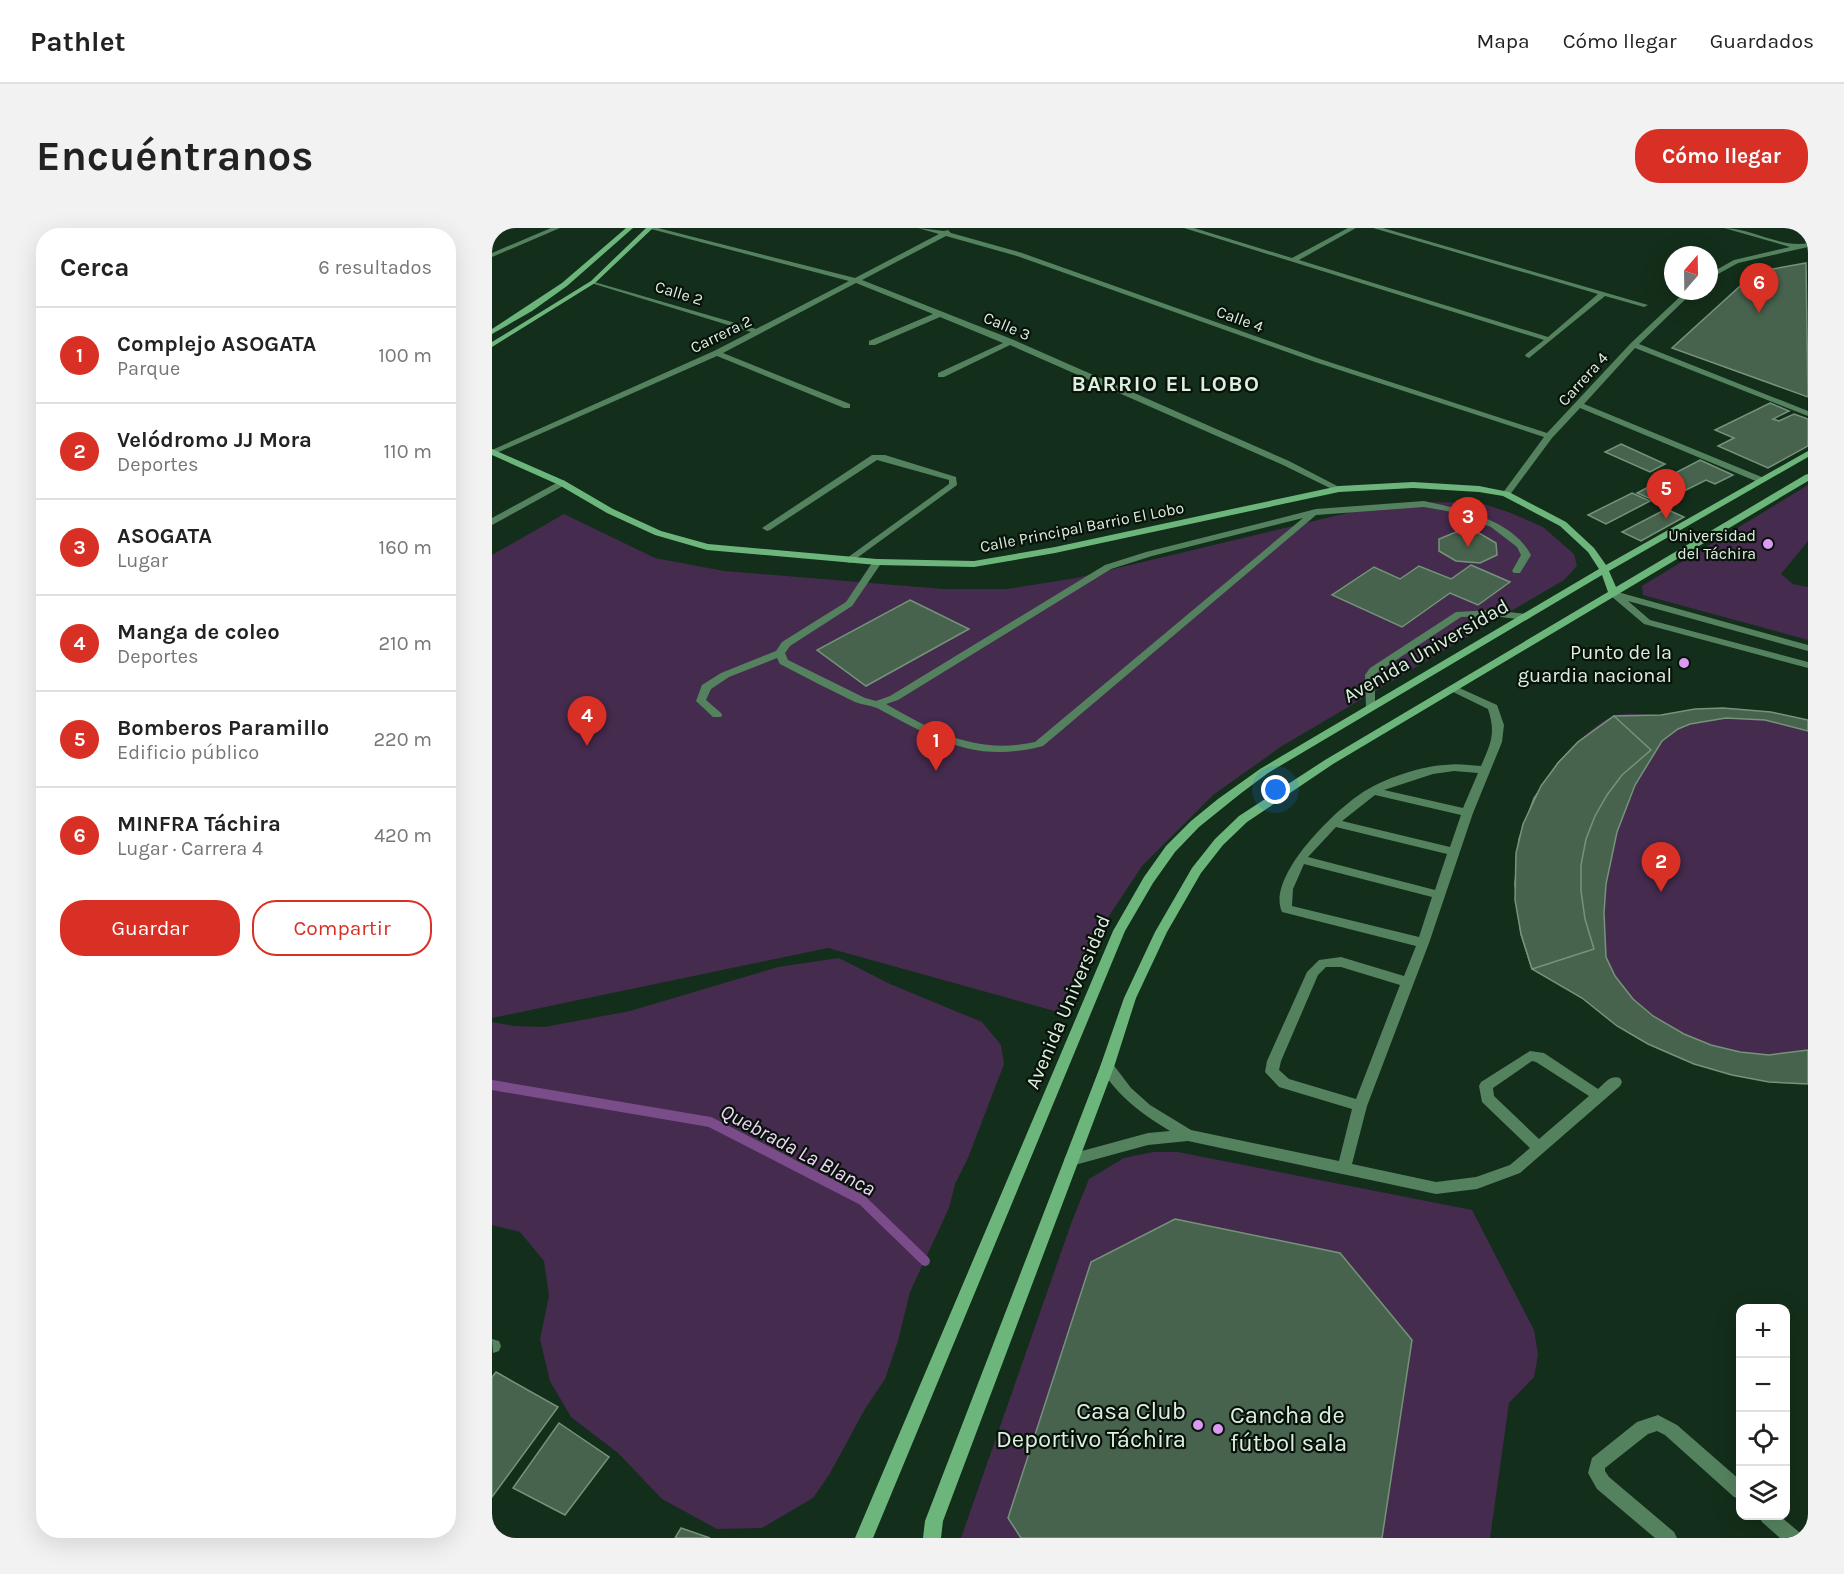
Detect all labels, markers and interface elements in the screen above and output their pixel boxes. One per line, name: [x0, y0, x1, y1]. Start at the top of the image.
text: Pathlet: [30, 25, 126, 58]
text: Mapa: [1476, 29, 1530, 53]
text: Cómo llegar: [1563, 29, 1677, 53]
text: Guardados: [1710, 29, 1814, 53]
button: Cómo llegar: [1635, 129, 1808, 183]
text: Encuéntranos: [36, 131, 314, 181]
north arrow: [1664, 246, 1718, 300]
text: Cerca: [60, 252, 129, 283]
text: 6 resultados: [318, 256, 432, 279]
pin: 6: [1740, 264, 1778, 313]
street label: Calle 2: [653, 277, 705, 309]
street label: Calle 4: [1214, 302, 1266, 336]
street label: Calle 3: [981, 308, 1033, 344]
street label: Carrera 2: [687, 311, 755, 357]
text: Complejo ASOGATA: [117, 331, 316, 357]
text: 1: [76, 344, 83, 367]
text: 100 m: [378, 344, 432, 367]
street label: Carrera 4: [1554, 348, 1612, 410]
text: Parque: [117, 357, 180, 380]
district label: BARRIO EL LOBO: [1071, 371, 1261, 397]
text: Velódromo JJ Mora: [117, 427, 312, 453]
text: 2: [73, 440, 86, 463]
text: 110 m: [383, 440, 432, 463]
text: Deportes: [117, 453, 199, 476]
pin: 5: [1646, 470, 1686, 519]
street label: Calle Principal Barrio El Lobo: [978, 498, 1186, 556]
pin: 3: [1448, 498, 1488, 547]
text: ASOGATA: [117, 523, 212, 549]
place label: Universidad del Táchira: [1668, 526, 1756, 563]
text: 3: [73, 536, 86, 559]
text: 160 m: [379, 536, 432, 559]
marker: Universidad del Táchira: [1761, 537, 1775, 551]
text: Lugar: [117, 549, 168, 572]
street label: Avenida Universidad: [1339, 594, 1513, 708]
text: Manga de coleo: [117, 619, 280, 645]
text: 4: [74, 632, 85, 655]
text: 210 m: [378, 632, 432, 655]
place label: Punto de la guardia nacional: [1518, 641, 1672, 687]
text: Deportes: [117, 645, 199, 668]
marker: Punto de la guardia nacional: [1677, 656, 1691, 670]
pin: 4: [568, 696, 607, 746]
text: Bomberos Paramillo: [117, 715, 329, 741]
pin: 1: [916, 722, 956, 771]
text: 5: [74, 728, 85, 751]
text: 220 m: [373, 728, 432, 751]
text: Edificio público: [117, 741, 259, 764]
your location: [1261, 775, 1290, 804]
text: MINFRA Táchira: [117, 811, 281, 837]
text: 6: [73, 824, 86, 847]
text: 420 m: [374, 824, 432, 847]
text: Lugar · Carrera 4: [117, 837, 263, 860]
pin: 2: [1642, 842, 1680, 892]
button: Guardar: [60, 900, 240, 956]
button: Compartir: [252, 900, 432, 956]
street label: Avenida Universidad: [1021, 912, 1115, 1092]
water label: Quebrada La Blanca: [716, 1099, 880, 1201]
map controls: [1736, 1304, 1790, 1520]
button: +: [1736, 1304, 1790, 1358]
button: −: [1736, 1358, 1790, 1412]
place label: Casa Club Deportivo Táchira: [996, 1397, 1186, 1453]
place label: Cancha de fútbol sala: [1230, 1401, 1347, 1457]
button: locate: [1736, 1412, 1790, 1466]
marker: Casa Club Deportivo Táchira: [1191, 1418, 1205, 1432]
marker: Cancha de fútbol sala: [1211, 1422, 1225, 1436]
button: layers: [1736, 1466, 1790, 1520]

